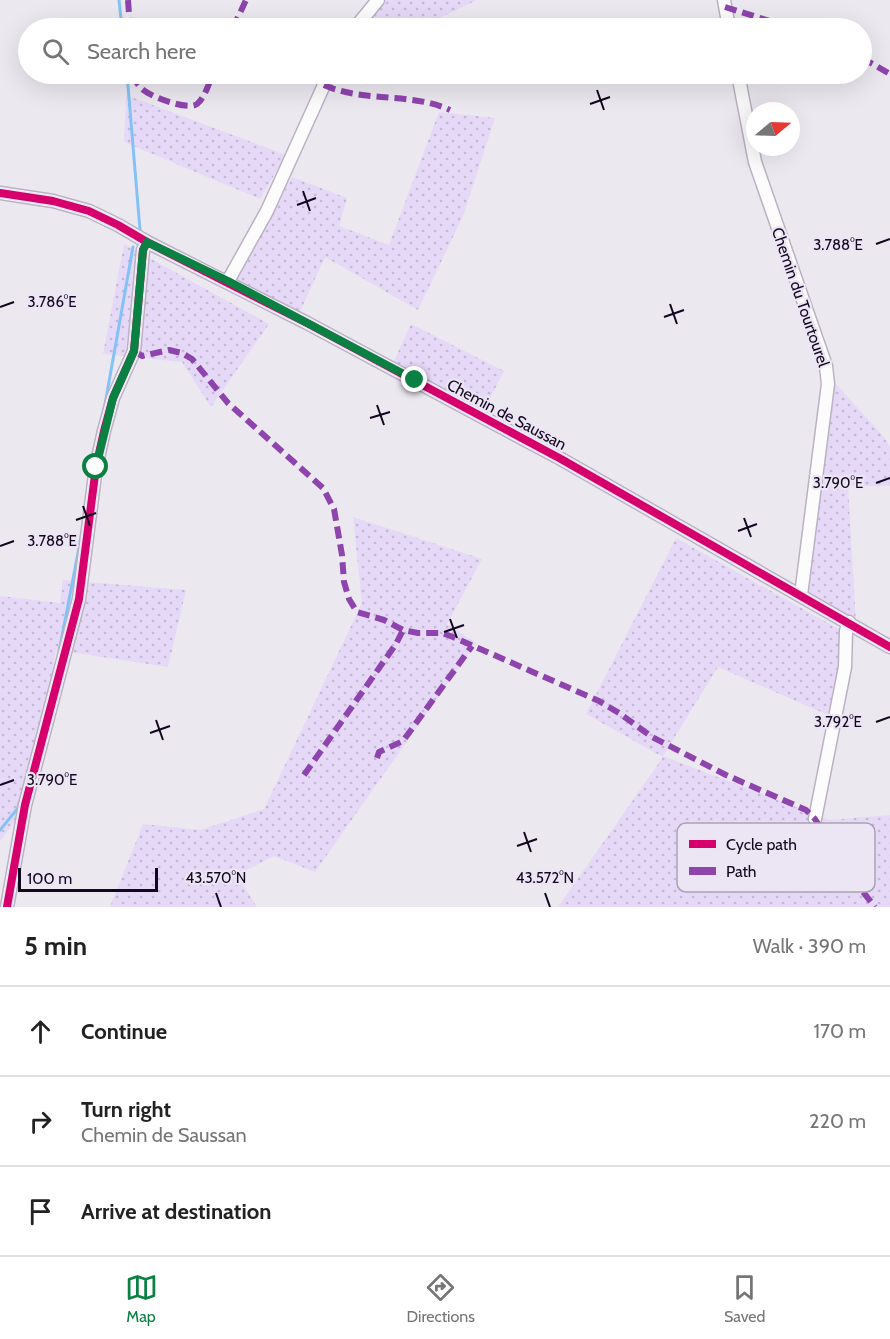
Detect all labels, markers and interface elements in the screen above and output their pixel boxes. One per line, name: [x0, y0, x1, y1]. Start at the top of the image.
search box: [18, 18, 872, 84]
icon: search: [39, 35, 72, 68]
text: Search here: [87, 38, 196, 65]
north arrow: [746, 102, 800, 156]
street label: Chemin du Tourtourel: [768, 225, 833, 370]
text: 3.788°E: [813, 236, 863, 254]
text: 3.786°E: [28, 293, 76, 311]
route end: [401, 366, 427, 392]
street label: Chemin de Saussan: [444, 375, 570, 454]
route start: [82, 453, 108, 479]
text: 3.790°E: [813, 474, 863, 492]
text: 3.788°E: [27, 532, 77, 550]
text: 3.792°E: [814, 713, 862, 731]
text: 3.790°E: [27, 771, 77, 789]
legend: [677, 823, 875, 892]
text: Cycle path: [726, 835, 797, 854]
text: Path: [726, 862, 757, 881]
scale bar: [18, 865, 158, 892]
text: 100 m: [27, 869, 72, 888]
text: 43.570°N: [186, 869, 246, 887]
text: 43.572°N: [516, 869, 574, 887]
text: 5 min: [24, 930, 87, 962]
text: Walk · 390 m: [753, 934, 866, 958]
icon: ahead: [24, 1015, 57, 1048]
text: Continue: [81, 1018, 167, 1045]
text: 170 m: [814, 1019, 866, 1043]
text: Turn right: [81, 1096, 171, 1123]
icon: right: [24, 1105, 57, 1138]
text: 220 m: [809, 1109, 866, 1133]
text: Chemin de Saussan: [81, 1123, 247, 1147]
icon: arrive: [24, 1195, 57, 1228]
text: Arrive at destination: [81, 1198, 271, 1225]
tab: Map: [125, 1271, 158, 1326]
tab: Directions: [407, 1271, 475, 1326]
tab: Saved: [724, 1271, 765, 1326]

